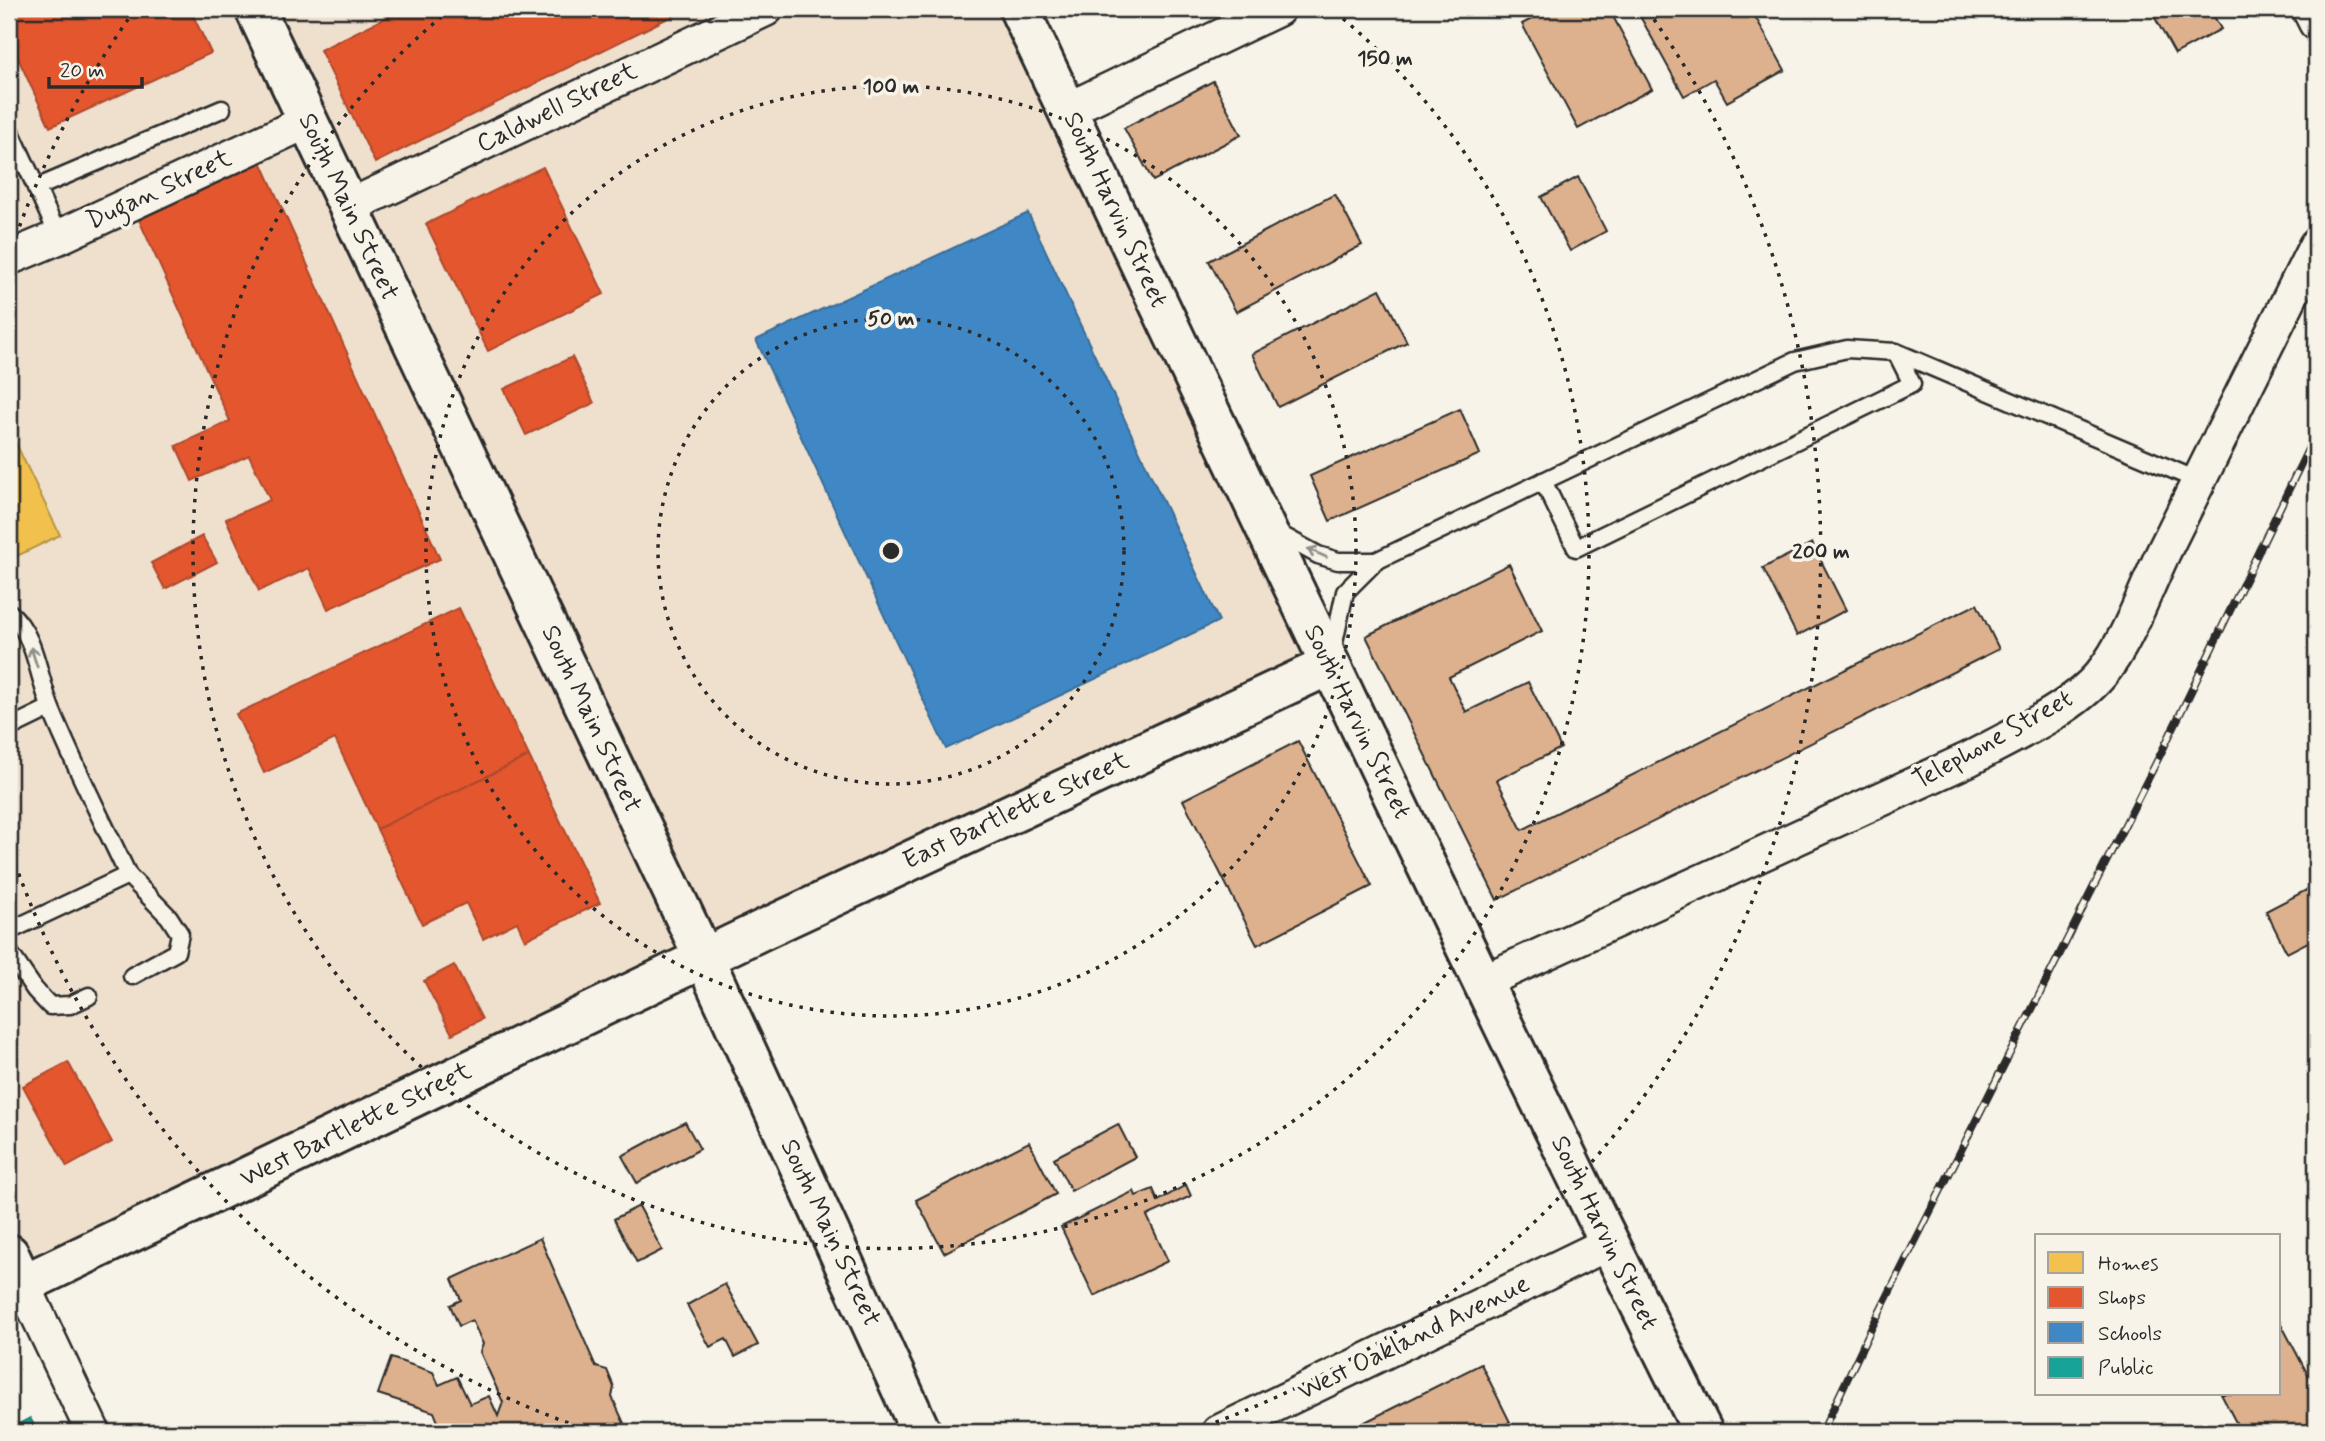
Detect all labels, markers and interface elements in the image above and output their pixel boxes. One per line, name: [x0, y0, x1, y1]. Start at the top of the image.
text: 150 m: [1357, 45, 1413, 73]
scale bar: [49, 46, 142, 90]
street label: Caldwell Street: [471, 54, 643, 162]
text: 20 m: [60, 57, 105, 85]
text: 100 m: [863, 73, 919, 101]
street label: South Harvin Street: [1055, 107, 1175, 313]
street label: South Main Street: [290, 108, 406, 306]
street label: Dugan Street: [81, 142, 238, 241]
text: 50 m: [868, 305, 915, 333]
text: 200 m: [1792, 538, 1850, 566]
centre of rings: [879, 539, 903, 563]
one-way arrow: [1307, 546, 1328, 559]
street label: South Harvin Street: [1295, 619, 1419, 825]
street label: South Main Street: [533, 620, 649, 818]
one-way arrow: [27, 646, 40, 668]
street label: Telephone Street: [1907, 682, 2079, 798]
street label: East Bartlette Street: [897, 744, 1135, 878]
street label: West Bartlette Street: [235, 1054, 477, 1196]
street label: South Harvin Street: [1542, 1130, 1666, 1336]
street label: South Main Street: [772, 1134, 888, 1332]
legend: [2035, 1234, 2280, 1396]
text: Homes: [2098, 1250, 2158, 1278]
street label: West Oakland Avenue: [1293, 1267, 1536, 1409]
text: Shops: [2098, 1284, 2146, 1312]
text: Schools: [2098, 1320, 2162, 1348]
text: Public: [2098, 1354, 2154, 1382]

